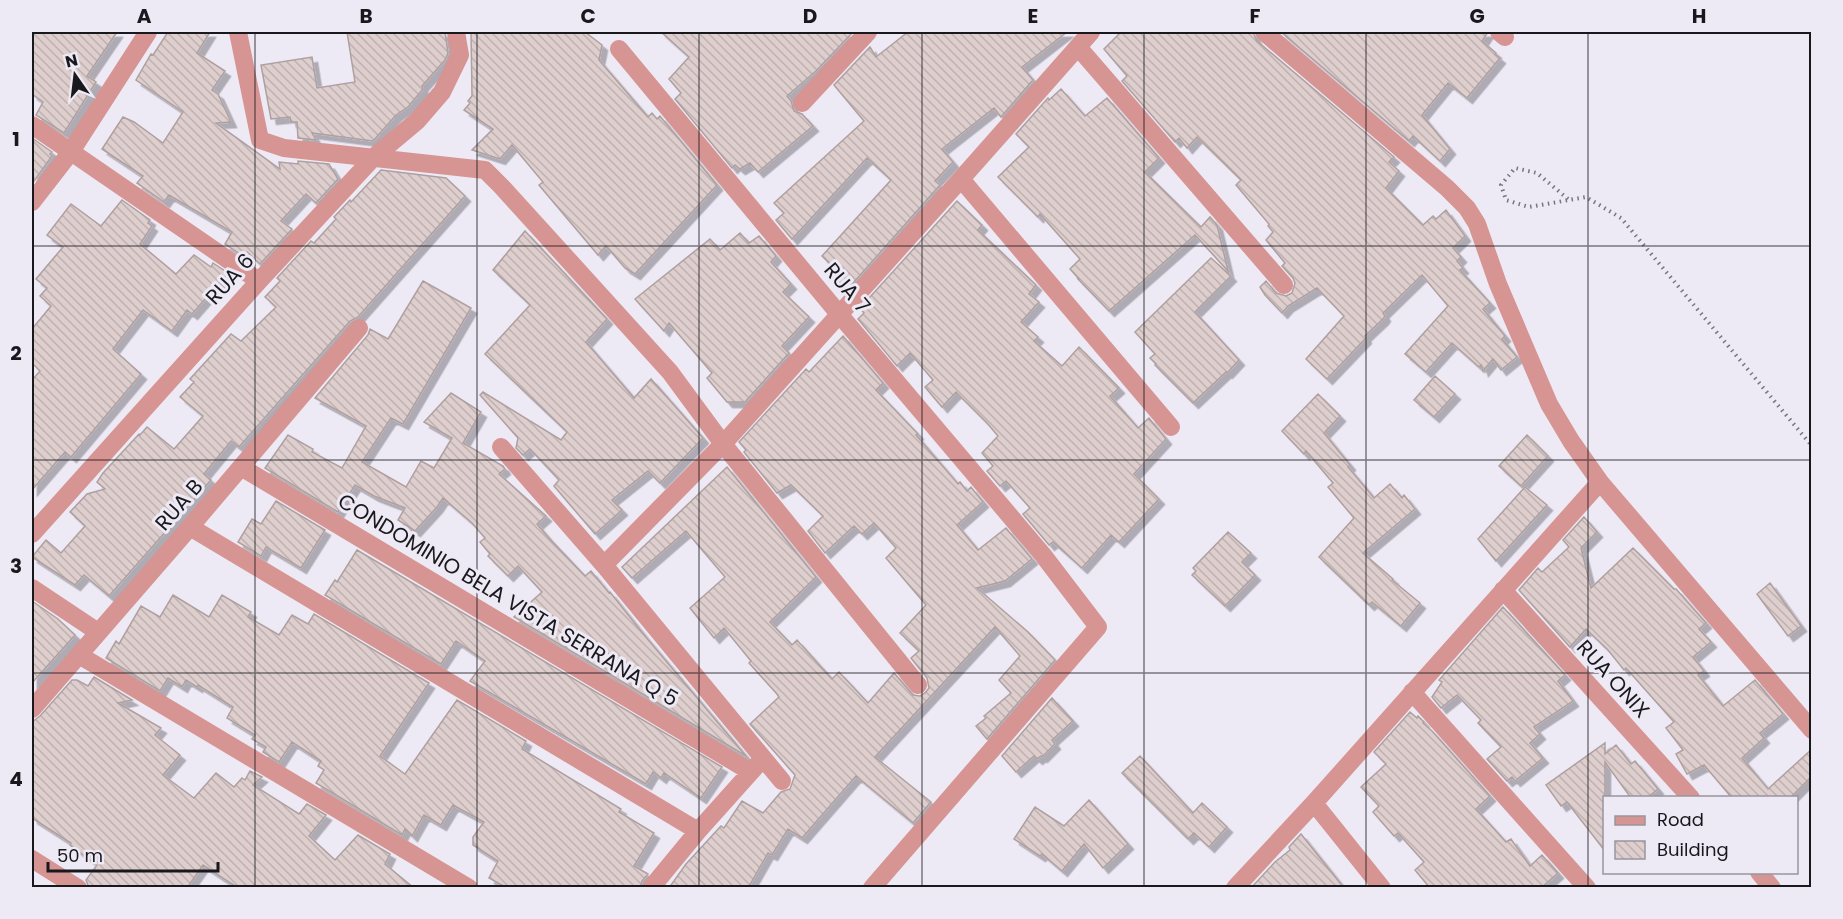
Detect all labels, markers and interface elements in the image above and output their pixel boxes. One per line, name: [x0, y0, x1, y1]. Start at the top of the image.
text: A: [137, 2, 152, 30]
text: B: [359, 2, 373, 30]
text: C: [580, 2, 596, 30]
text: D: [803, 2, 817, 30]
text: E: [1028, 2, 1038, 30]
text: F: [1250, 2, 1261, 30]
text: G: [1469, 2, 1485, 30]
text: H: [1692, 2, 1706, 30]
north arrow: [45, 45, 105, 105]
text: N: [63, 48, 80, 74]
text: 1: [12, 125, 20, 153]
street label: RUA 6: [199, 247, 260, 311]
street label: RUA 7: [818, 256, 877, 319]
text: 2: [10, 339, 22, 367]
street label: RUA B: [148, 473, 209, 537]
street label: CONDOMINIO BELA VISTA SERRANA Q 5: [333, 486, 684, 713]
text: 3: [10, 552, 22, 580]
street label: RUA ONIX: [1570, 633, 1656, 724]
text: 4: [9, 765, 23, 793]
legend: [1603, 796, 1798, 874]
text: Road: [1657, 807, 1704, 832]
scale bar: [48, 835, 218, 873]
text: Building: [1657, 837, 1729, 862]
text: 50 m: [57, 843, 103, 868]

